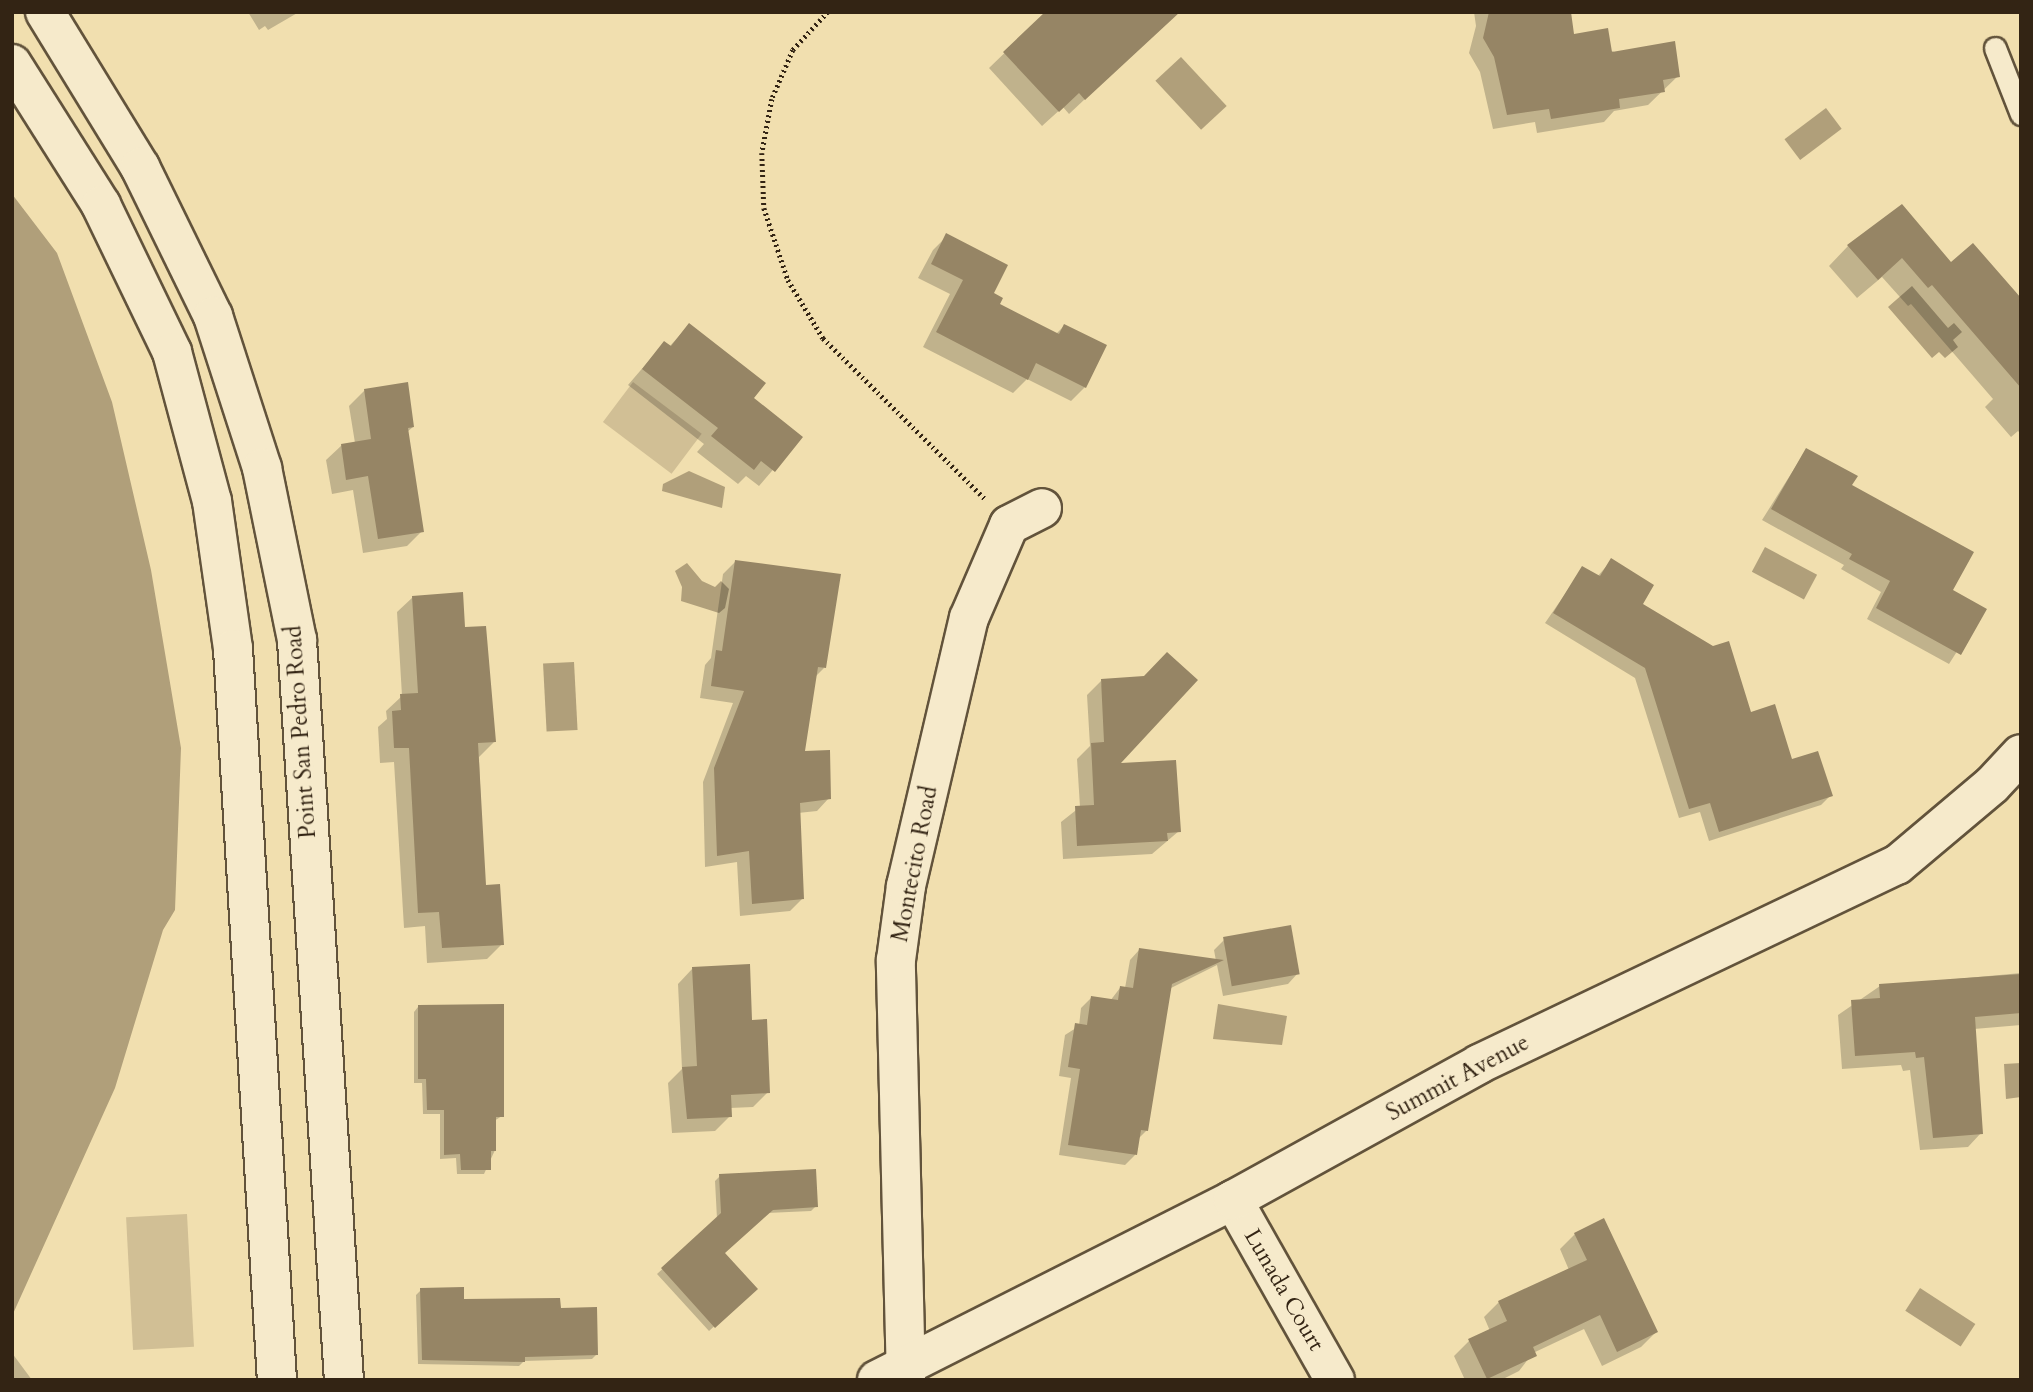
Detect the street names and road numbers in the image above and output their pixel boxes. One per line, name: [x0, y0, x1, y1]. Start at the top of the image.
street label: Point San Pedro Road: [280, 625, 322, 839]
street label: Montecito Road: [886, 784, 944, 944]
street label: Summit Avenue: [1382, 1029, 1534, 1127]
street label: Lunada Court: [1238, 1224, 1330, 1356]

